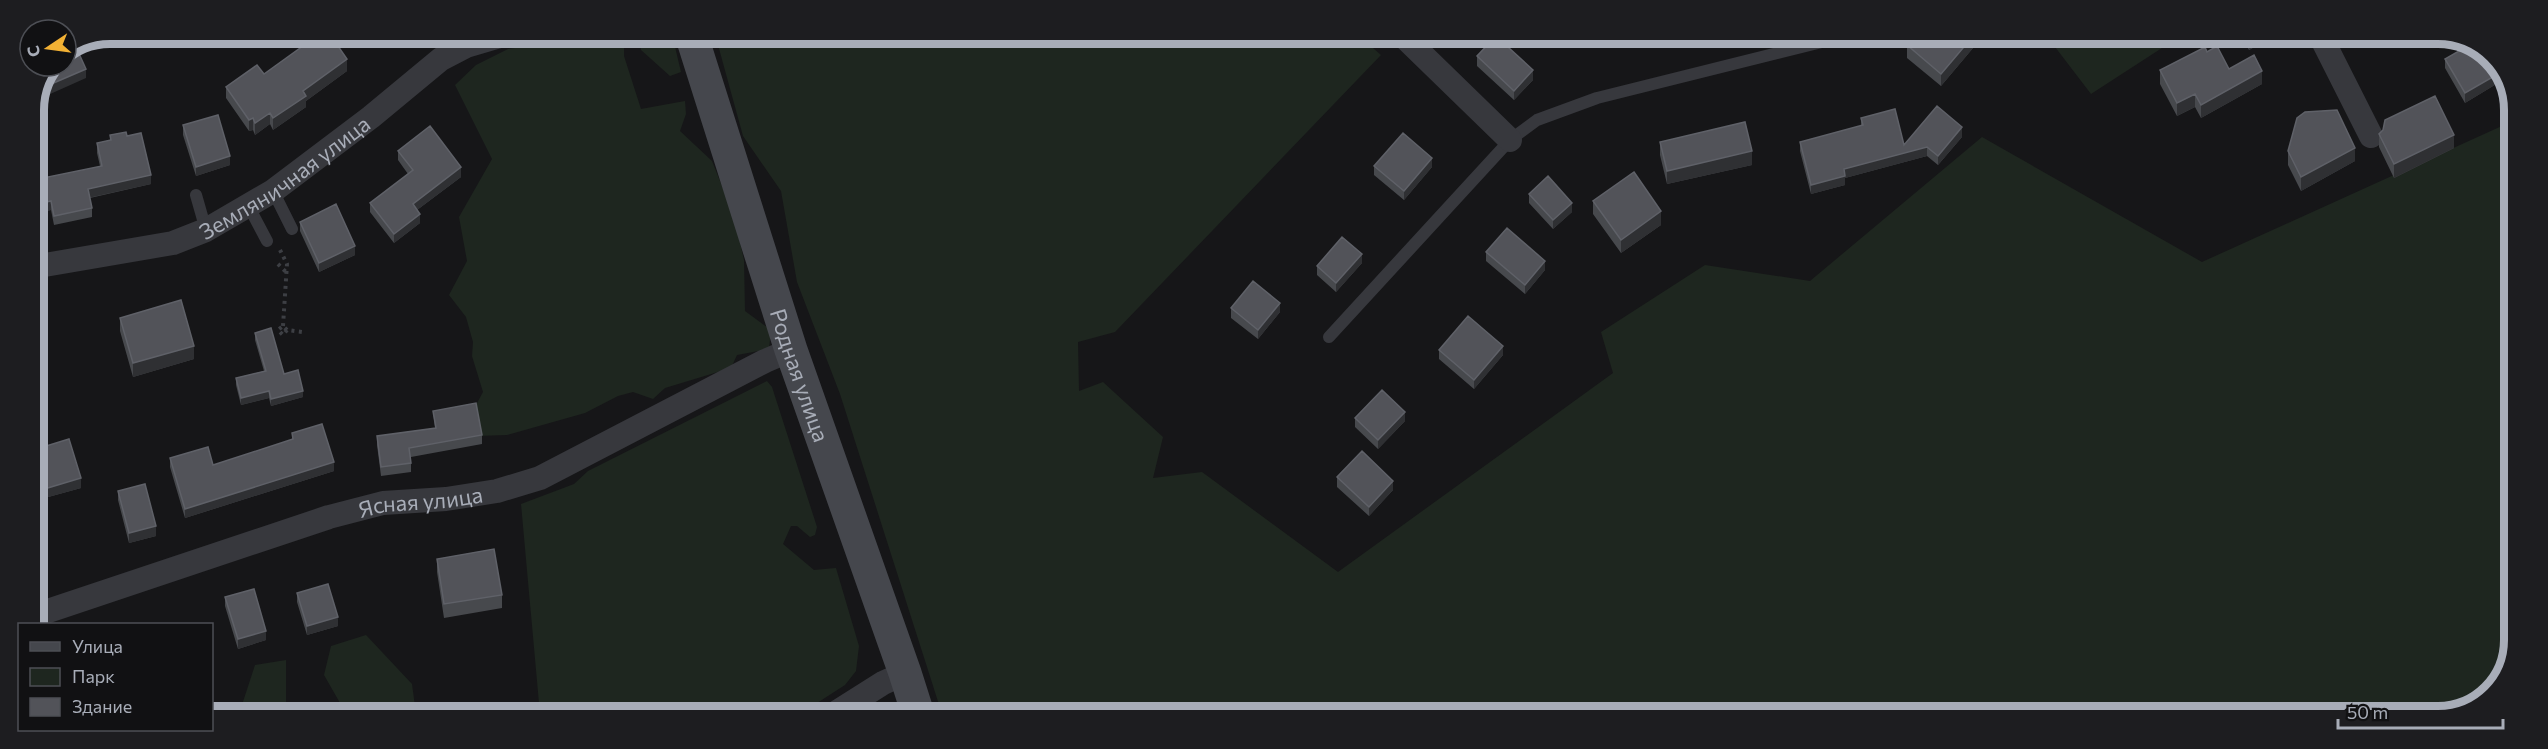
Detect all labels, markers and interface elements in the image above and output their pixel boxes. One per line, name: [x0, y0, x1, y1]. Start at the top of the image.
north arrow: [18, 18, 78, 78]
text: С: [22, 44, 43, 59]
street label: Земляничная улица: [194, 109, 375, 245]
street label: Родная улица: [765, 305, 836, 445]
street label: Ясная улица: [355, 480, 484, 523]
legend: [18, 623, 213, 731]
text: Улица: [72, 635, 123, 657]
text: Парк: [72, 665, 115, 687]
scale bar: [2338, 692, 2503, 730]
text: Здание: [72, 695, 132, 717]
text: 50 m: [2347, 701, 2388, 723]

